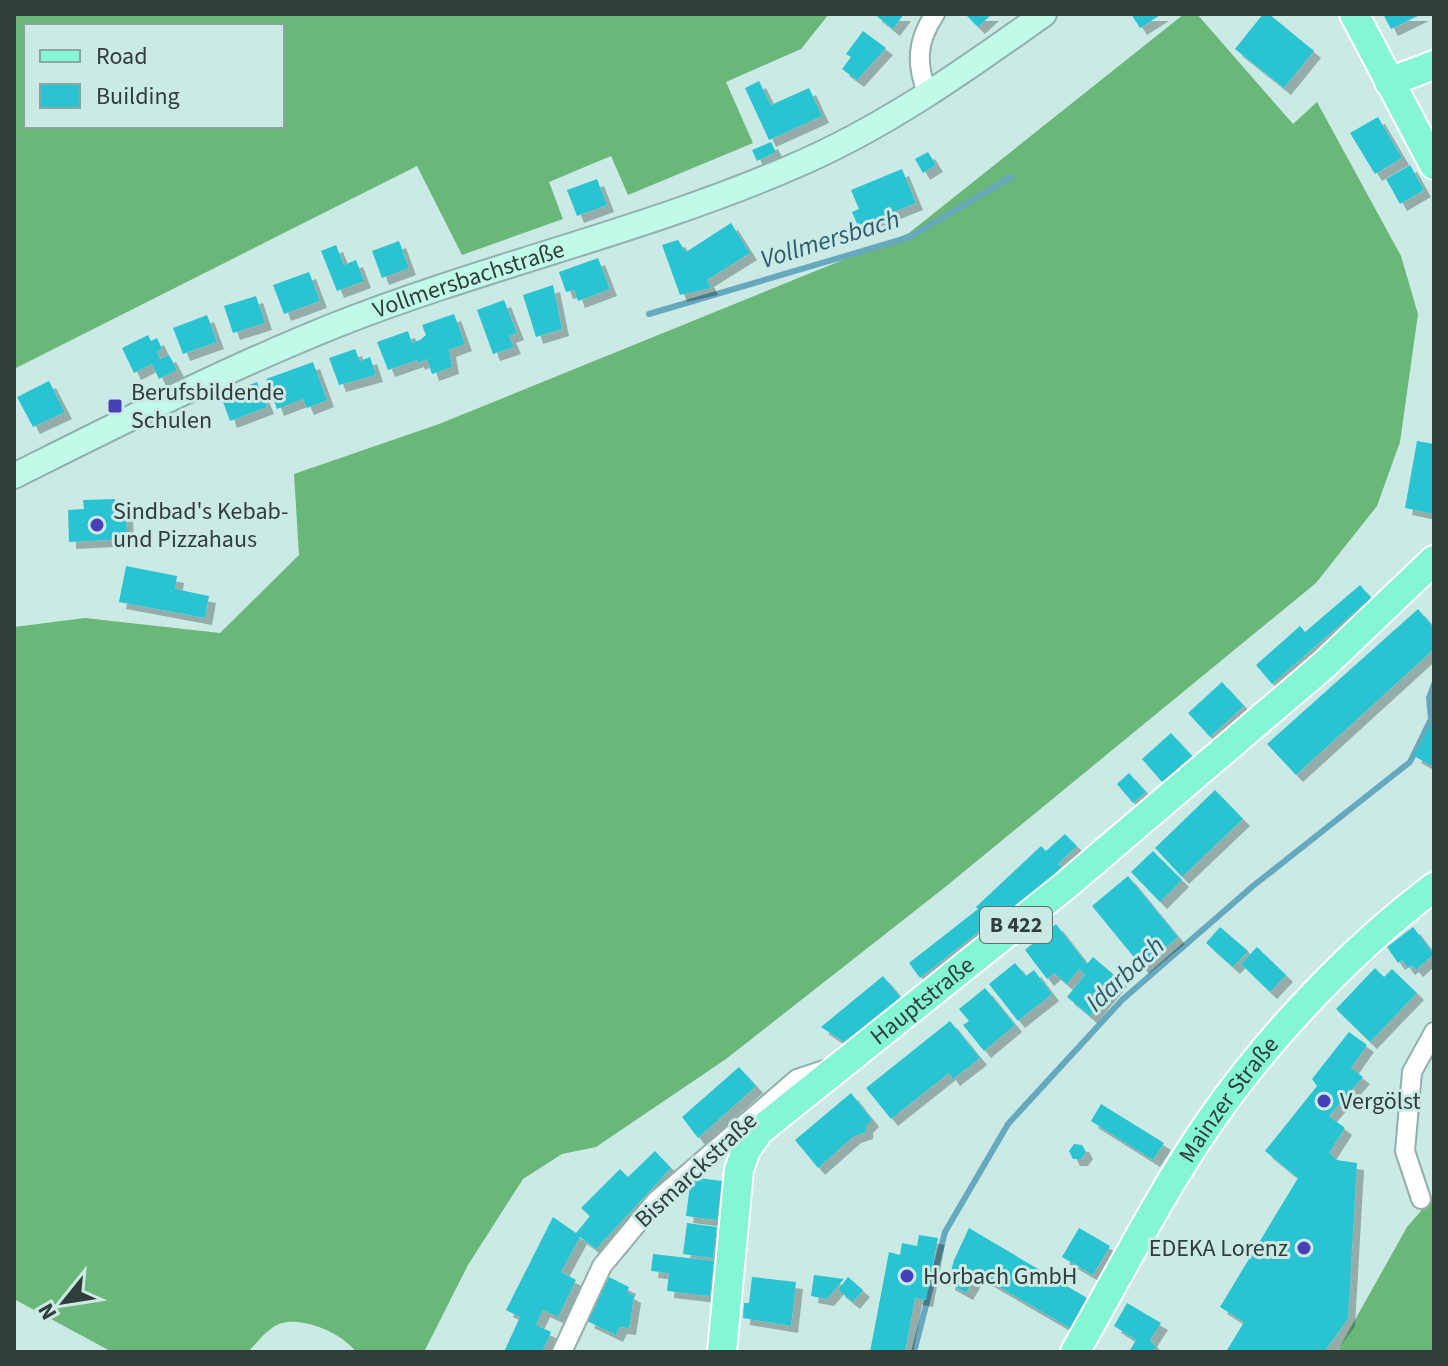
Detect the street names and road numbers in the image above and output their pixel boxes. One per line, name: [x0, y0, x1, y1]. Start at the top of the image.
street label: Vollmersbachstraße: [368, 231, 569, 327]
road number: B 422: [980, 907, 1052, 943]
street label: Hauptstraße: [862, 948, 982, 1053]
street label: Mainzer Straße: [1170, 1028, 1287, 1169]
street label: Bismarckstraße: [627, 1104, 765, 1236]

